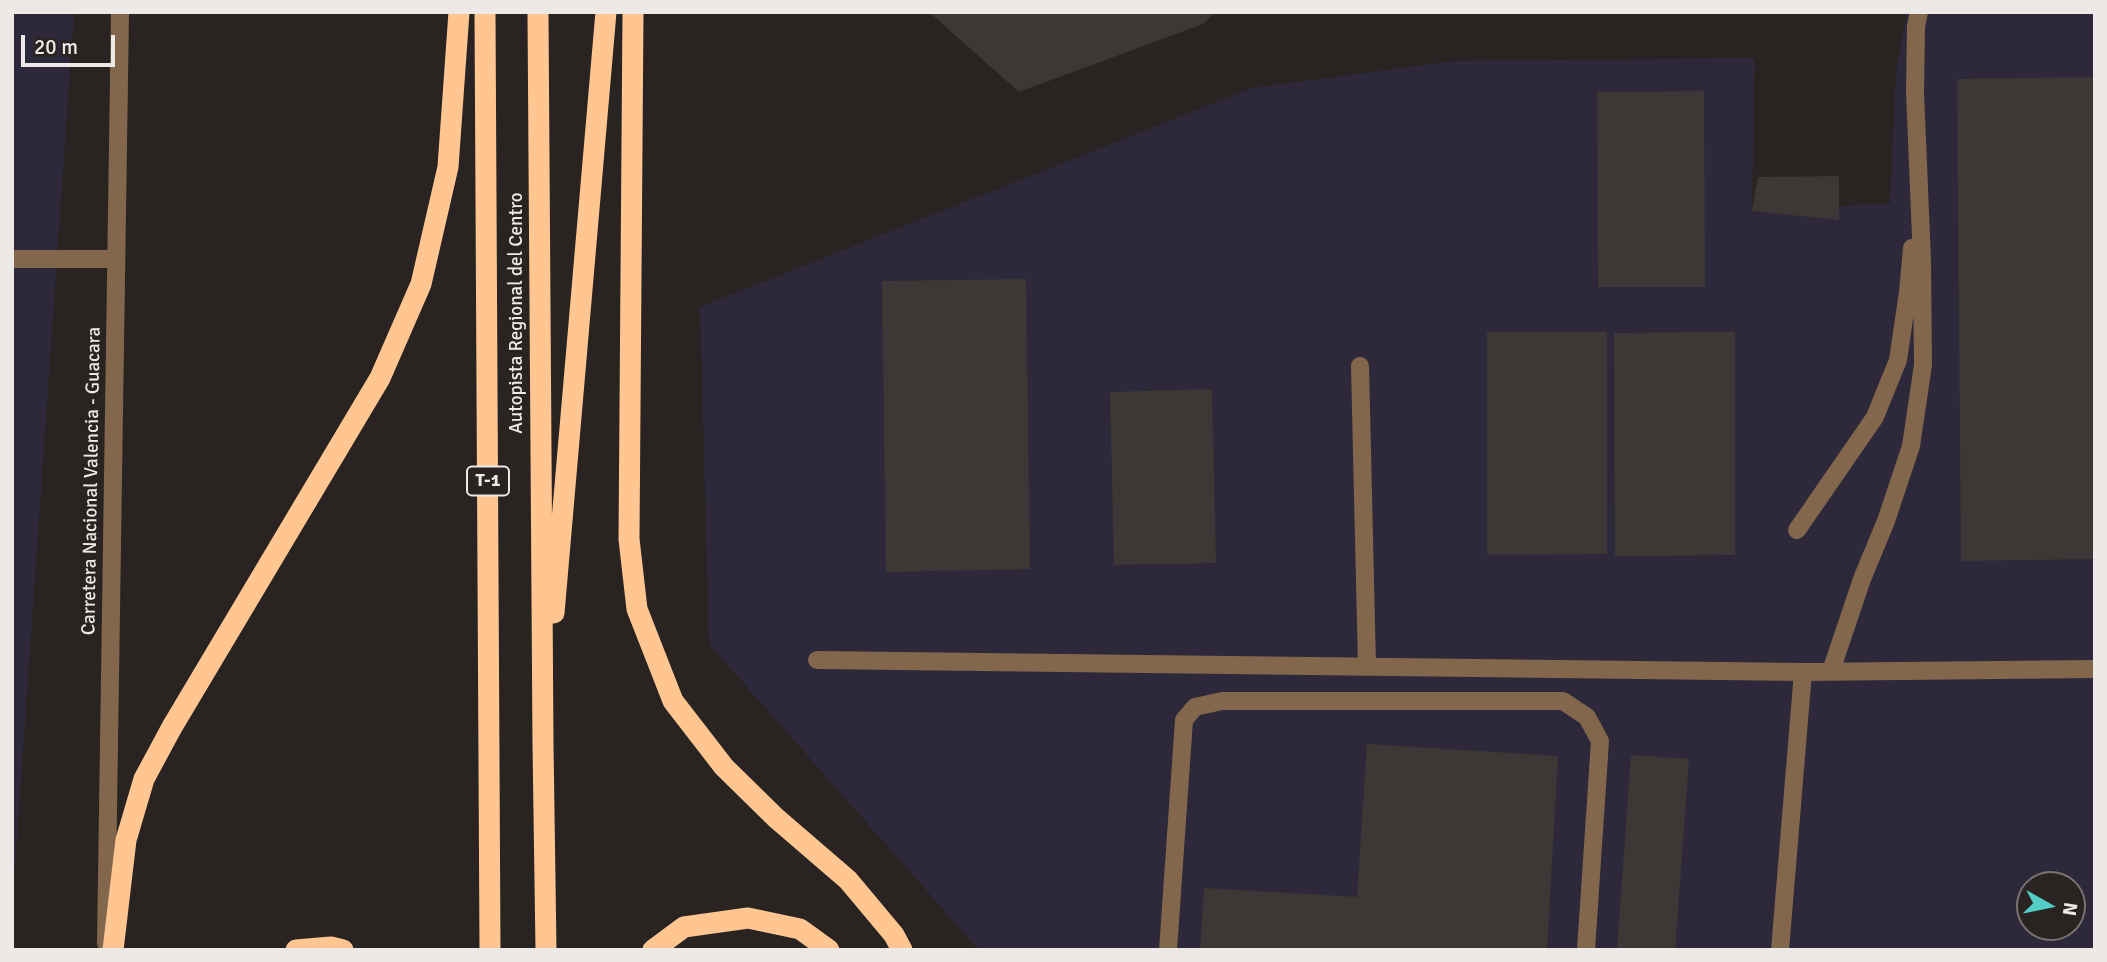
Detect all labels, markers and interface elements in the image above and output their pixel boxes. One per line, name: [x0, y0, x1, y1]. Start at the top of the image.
scale bar: [24, 21, 119, 65]
text: 20 m: [34, 34, 78, 60]
street label: Autopista Regional del Centro: [506, 192, 528, 434]
street label: Carretera Nacional Valencia - Guacara: [78, 327, 106, 635]
road number: T-1: [467, 466, 509, 495]
north arrow: [2016, 871, 2086, 941]
text: N: [2057, 901, 2083, 917]

